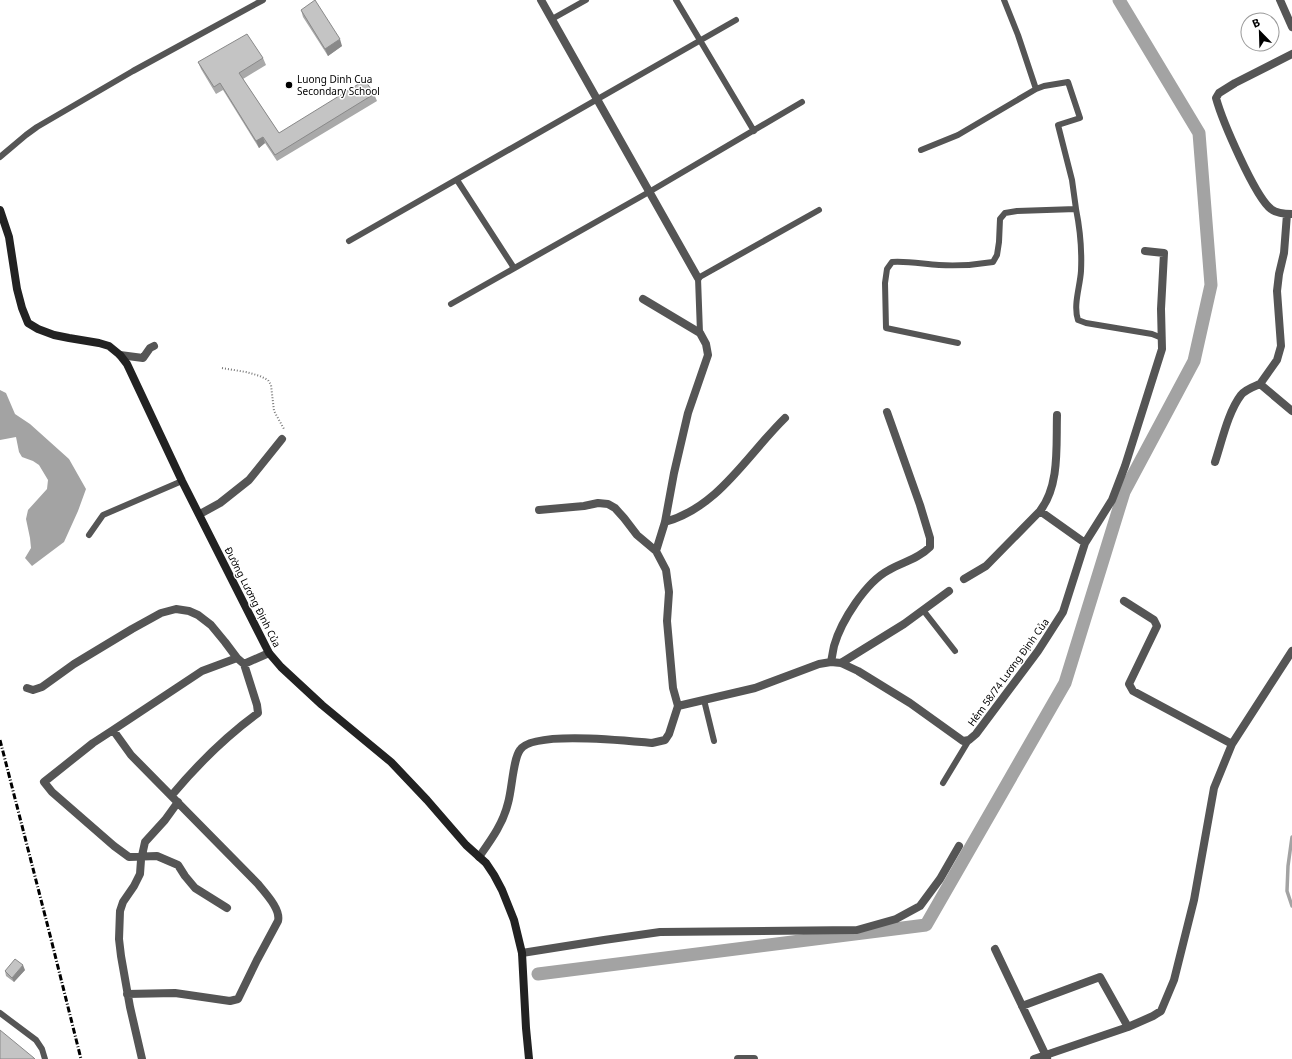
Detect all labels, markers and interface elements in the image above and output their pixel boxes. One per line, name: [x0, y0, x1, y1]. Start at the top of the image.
north arrow: [1240, 12, 1280, 52]
text: B: [1250, 14, 1262, 31]
place label: Luong Dinh Cua Secondary School: [297, 72, 380, 98]
marker: Luong Dinh Cua Secondary School: [284, 80, 294, 90]
street label: Đường Lương Định Của: [222, 544, 284, 650]
street label: Hẻm 58/74 Lương Định Của: [964, 615, 1052, 729]

